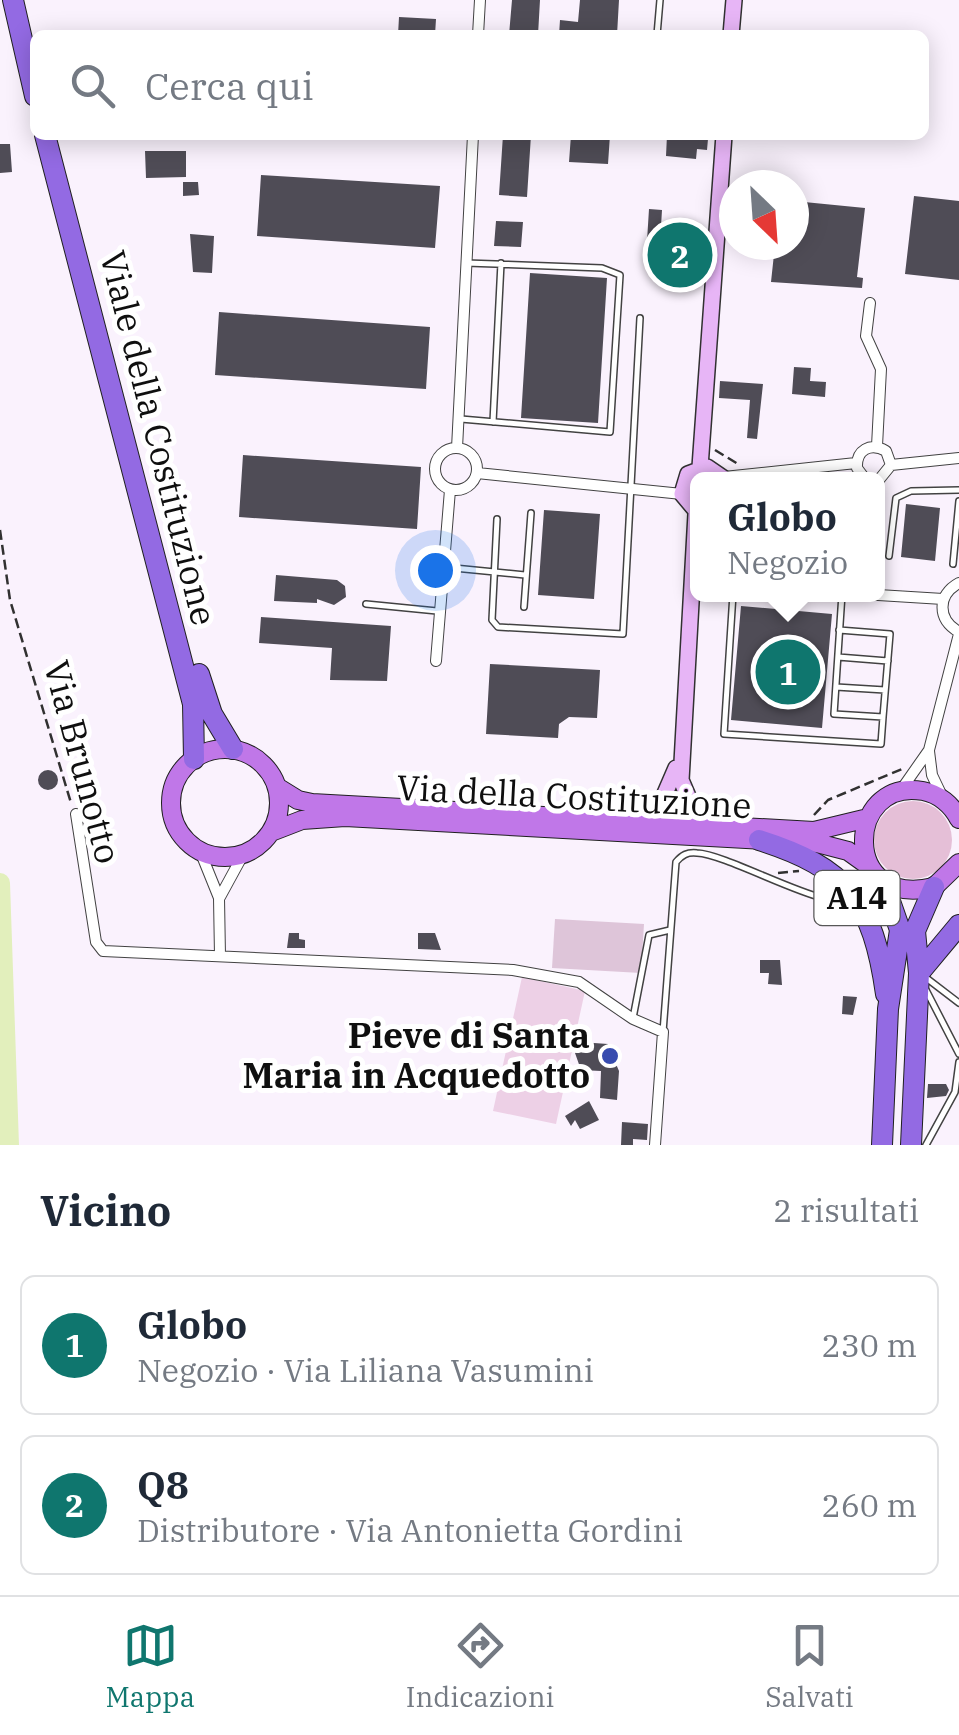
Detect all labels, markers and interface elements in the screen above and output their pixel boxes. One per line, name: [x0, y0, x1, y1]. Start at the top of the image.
search box: [30, 30, 929, 140]
icon: search: [65, 58, 120, 113]
text: Cerca qui: [145, 61, 314, 110]
north arrow: [719, 170, 809, 260]
pin: 2: [648, 218, 712, 292]
street label: Viale della Costituzione: [90, 246, 228, 630]
popup: [690, 472, 885, 602]
text: Globo: [727, 492, 837, 541]
text: Negozio: [727, 541, 848, 583]
your location: [410, 545, 461, 596]
pin: 1: [756, 634, 820, 710]
street label: Via Brunotto: [34, 655, 132, 868]
street label: Via della Costituzione: [396, 764, 753, 828]
road number: A14: [814, 871, 900, 925]
place label: Pieve di Santa Maria in Acquedotto: [243, 1012, 590, 1098]
marker: Pieve di Santa Maria in Acquedotto: [599, 1045, 621, 1067]
text: Vicino: [40, 1183, 171, 1238]
text: 2 risultati: [773, 1189, 919, 1231]
text: Globo: [137, 1300, 247, 1349]
text: 1: [65, 1324, 84, 1366]
text: 230 m: [821, 1324, 917, 1366]
text: Negozio · Via Liliana Vasumini: [137, 1349, 594, 1391]
text: Q8: [137, 1460, 189, 1509]
text: 2: [65, 1484, 84, 1526]
text: 260 m: [821, 1484, 917, 1526]
text: Distributore · Via Antonietta Gordini: [137, 1509, 683, 1551]
tab: Mappa: [105, 1618, 195, 1715]
tab: Indicazioni: [406, 1618, 554, 1715]
tab: Salvati: [765, 1618, 854, 1715]

